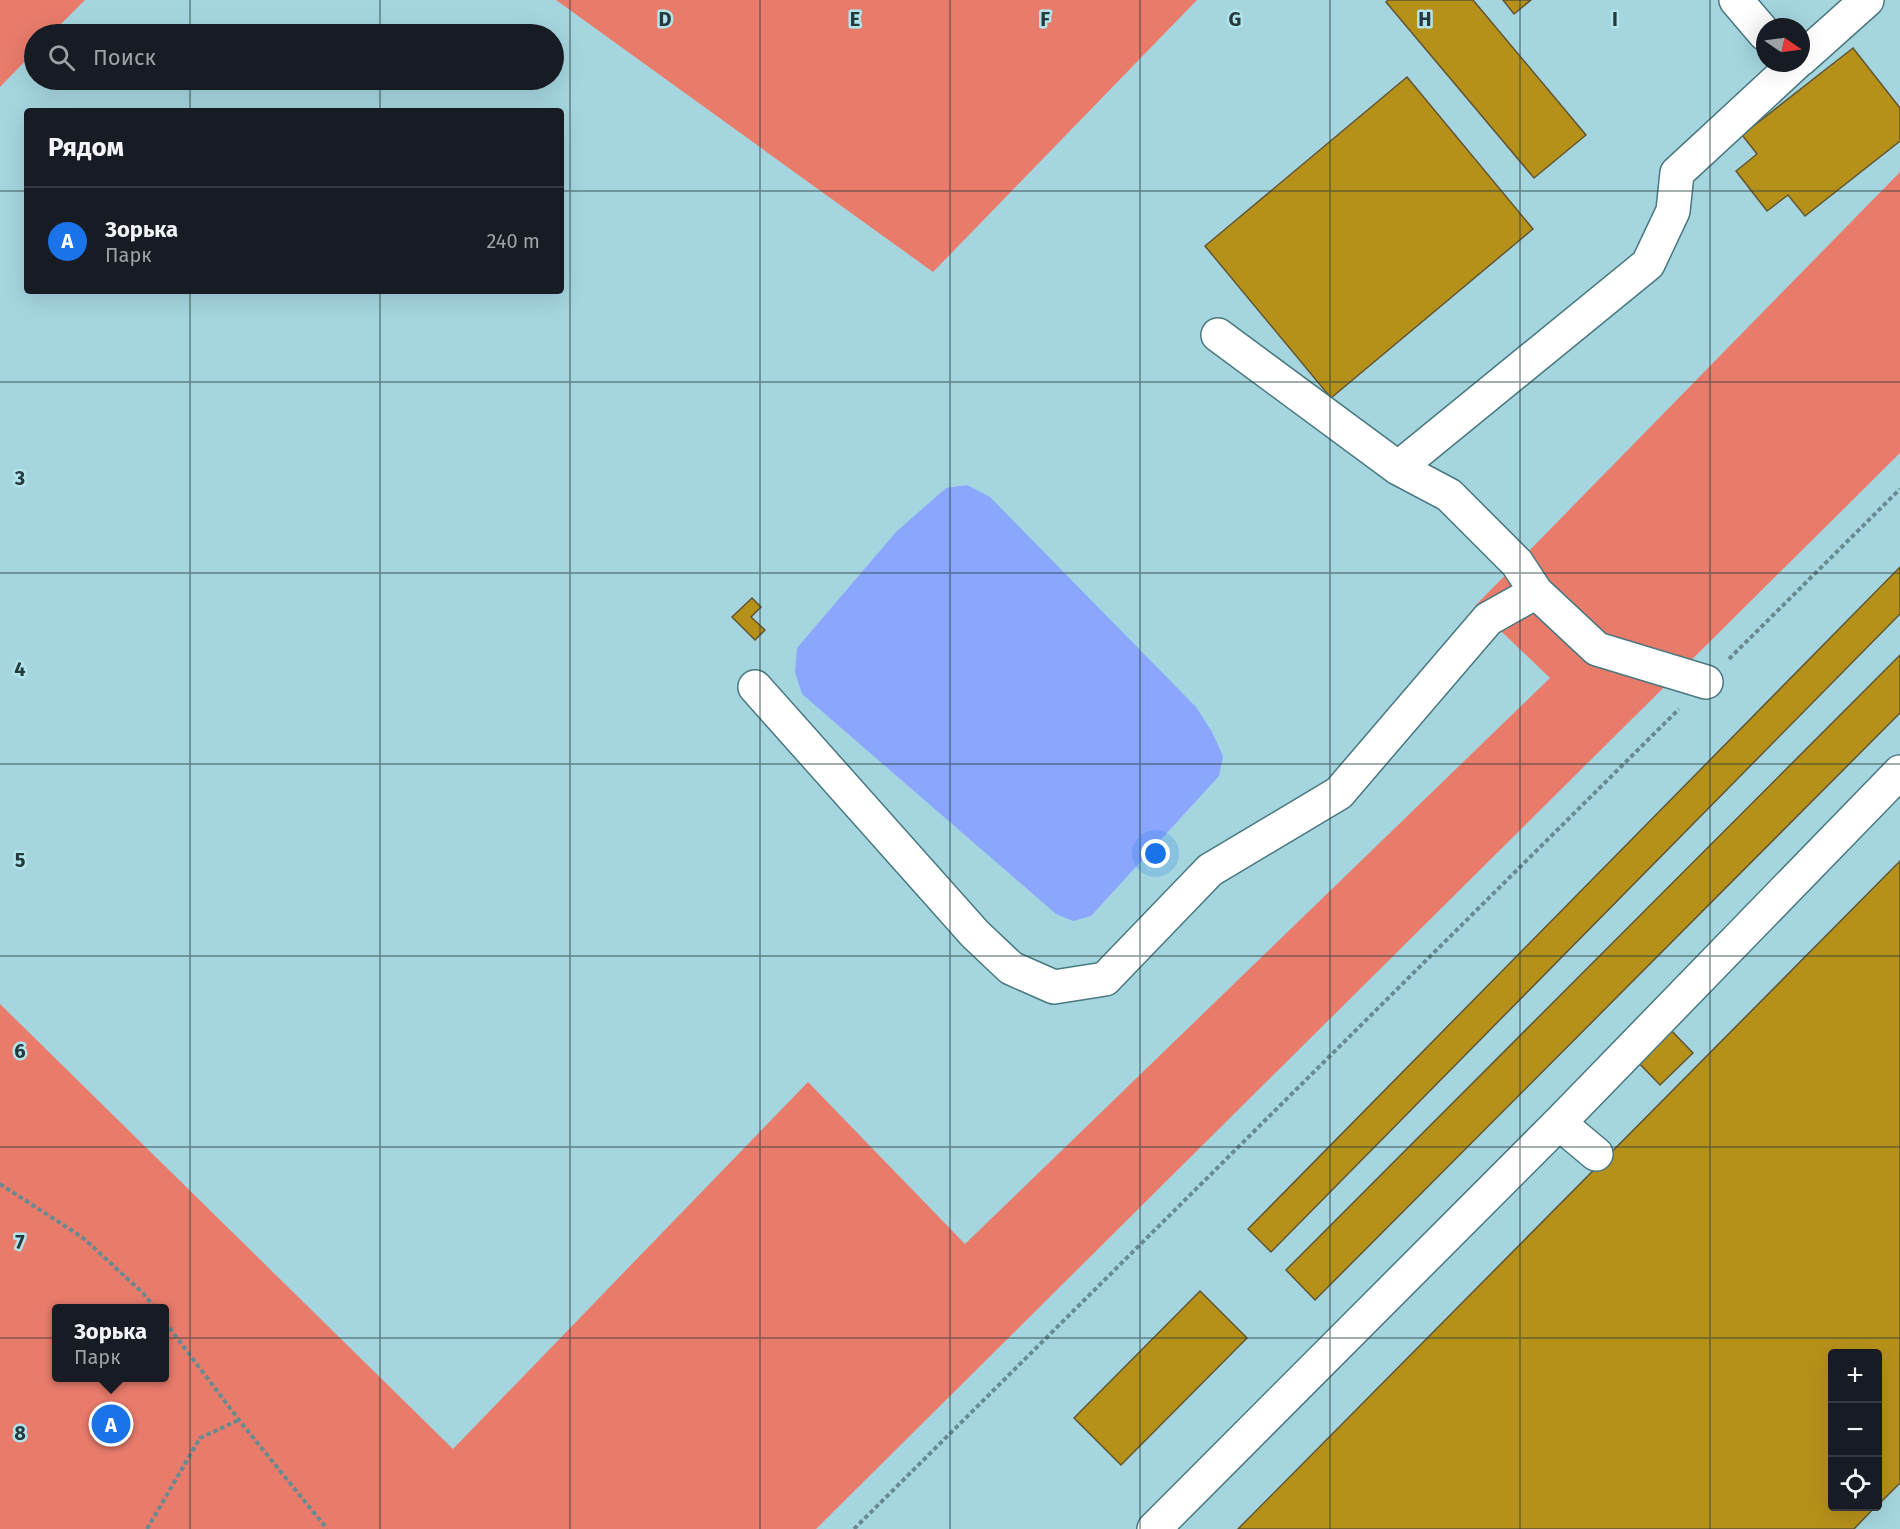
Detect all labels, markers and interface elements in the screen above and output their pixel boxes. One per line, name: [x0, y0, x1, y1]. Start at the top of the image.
text: D: [658, 7, 672, 31]
text: E: [850, 7, 860, 31]
text: F: [1040, 7, 1050, 31]
text: G: [1229, 7, 1241, 31]
text: H: [1418, 7, 1432, 31]
text: I: [1612, 7, 1618, 31]
north arrow: [1756, 18, 1810, 72]
search box: [24, 24, 564, 90]
icon: search: [45, 41, 78, 74]
text: Поиск: [93, 44, 156, 71]
text: Рядом: [48, 132, 124, 163]
text: Зорька: [105, 216, 178, 243]
text: A: [62, 229, 73, 253]
text: 240 m: [486, 229, 540, 253]
text: Парк: [105, 243, 152, 267]
text: 3: [14, 466, 25, 490]
text: 4: [14, 657, 26, 681]
your location: [1141, 839, 1170, 868]
text: 5: [15, 848, 26, 872]
text: 6: [14, 1039, 26, 1063]
text: 7: [15, 1230, 25, 1254]
popup: [52, 1304, 169, 1382]
text: Зорька: [74, 1318, 147, 1345]
text: Парк: [74, 1345, 121, 1369]
map controls: [1828, 1349, 1882, 1511]
button: +: [1828, 1349, 1882, 1403]
pin: A: [92, 1402, 130, 1446]
button: −: [1828, 1403, 1882, 1457]
text: 8: [14, 1421, 26, 1445]
button: locate: [1828, 1457, 1882, 1511]

